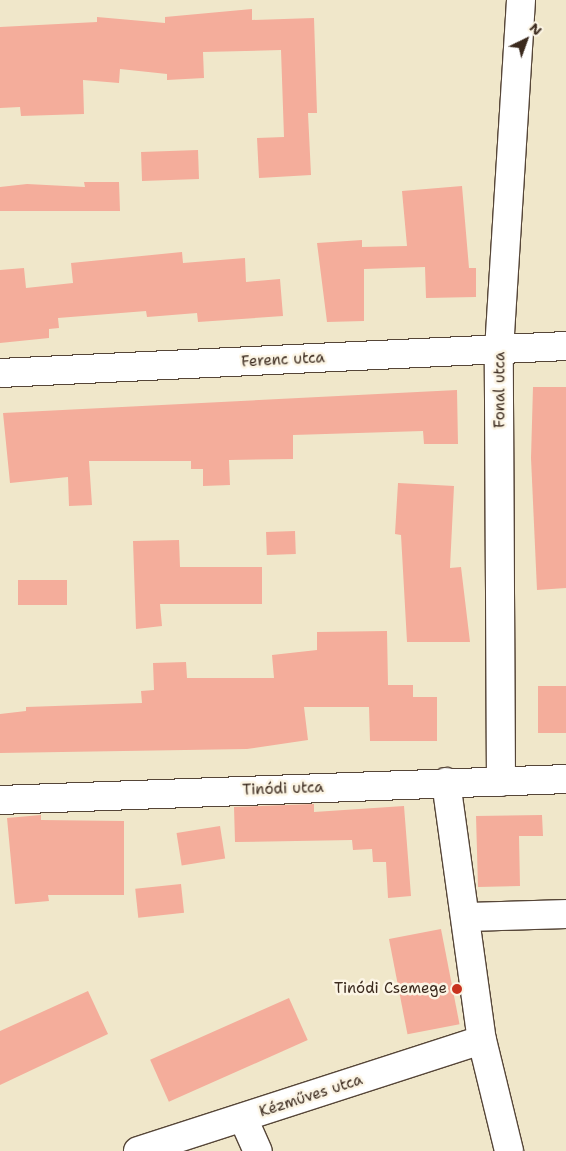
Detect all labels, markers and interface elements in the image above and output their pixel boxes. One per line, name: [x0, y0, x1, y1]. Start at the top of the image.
north arrow: [501, 15, 551, 65]
text: N: [526, 18, 546, 39]
street label: Ferenc utca: [241, 349, 325, 371]
street label: Fonal utca: [491, 352, 509, 428]
street label: Tinódi utca: [242, 779, 324, 799]
place label: Tinódi Csemege: [334, 980, 447, 998]
marker: Tinódi Csemege: [451, 983, 463, 995]
street label: Kézműves utca: [257, 1071, 365, 1121]

